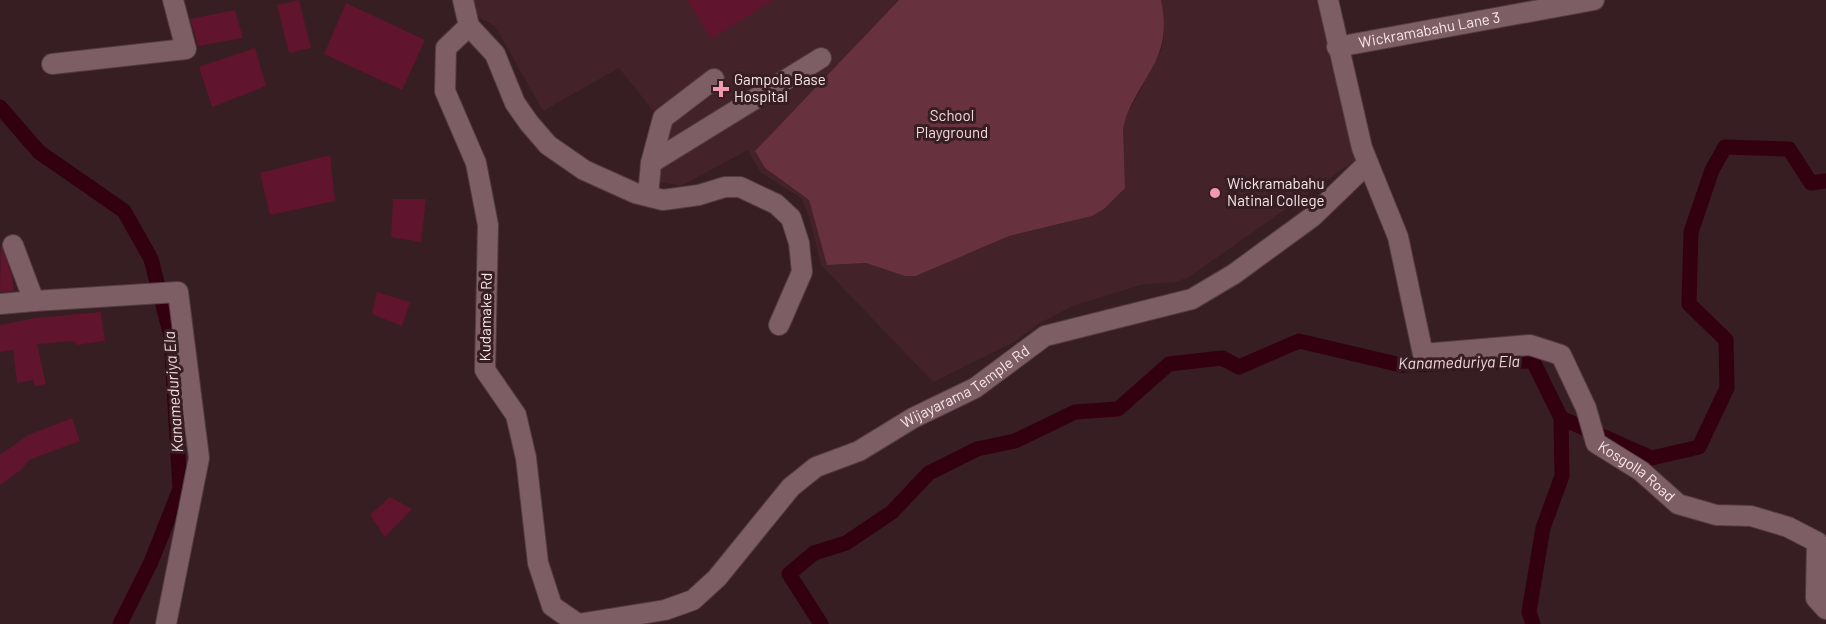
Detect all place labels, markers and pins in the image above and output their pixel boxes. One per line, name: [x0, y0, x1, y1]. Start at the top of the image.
place label: Gampola Base Hospital: [734, 70, 826, 105]
marker: Gampola Base Hospital: [712, 80, 730, 98]
place label: Wickramabahu Natinal College: [1227, 174, 1324, 209]
marker: Wickramabahu Natinal College: [1208, 186, 1222, 200]

